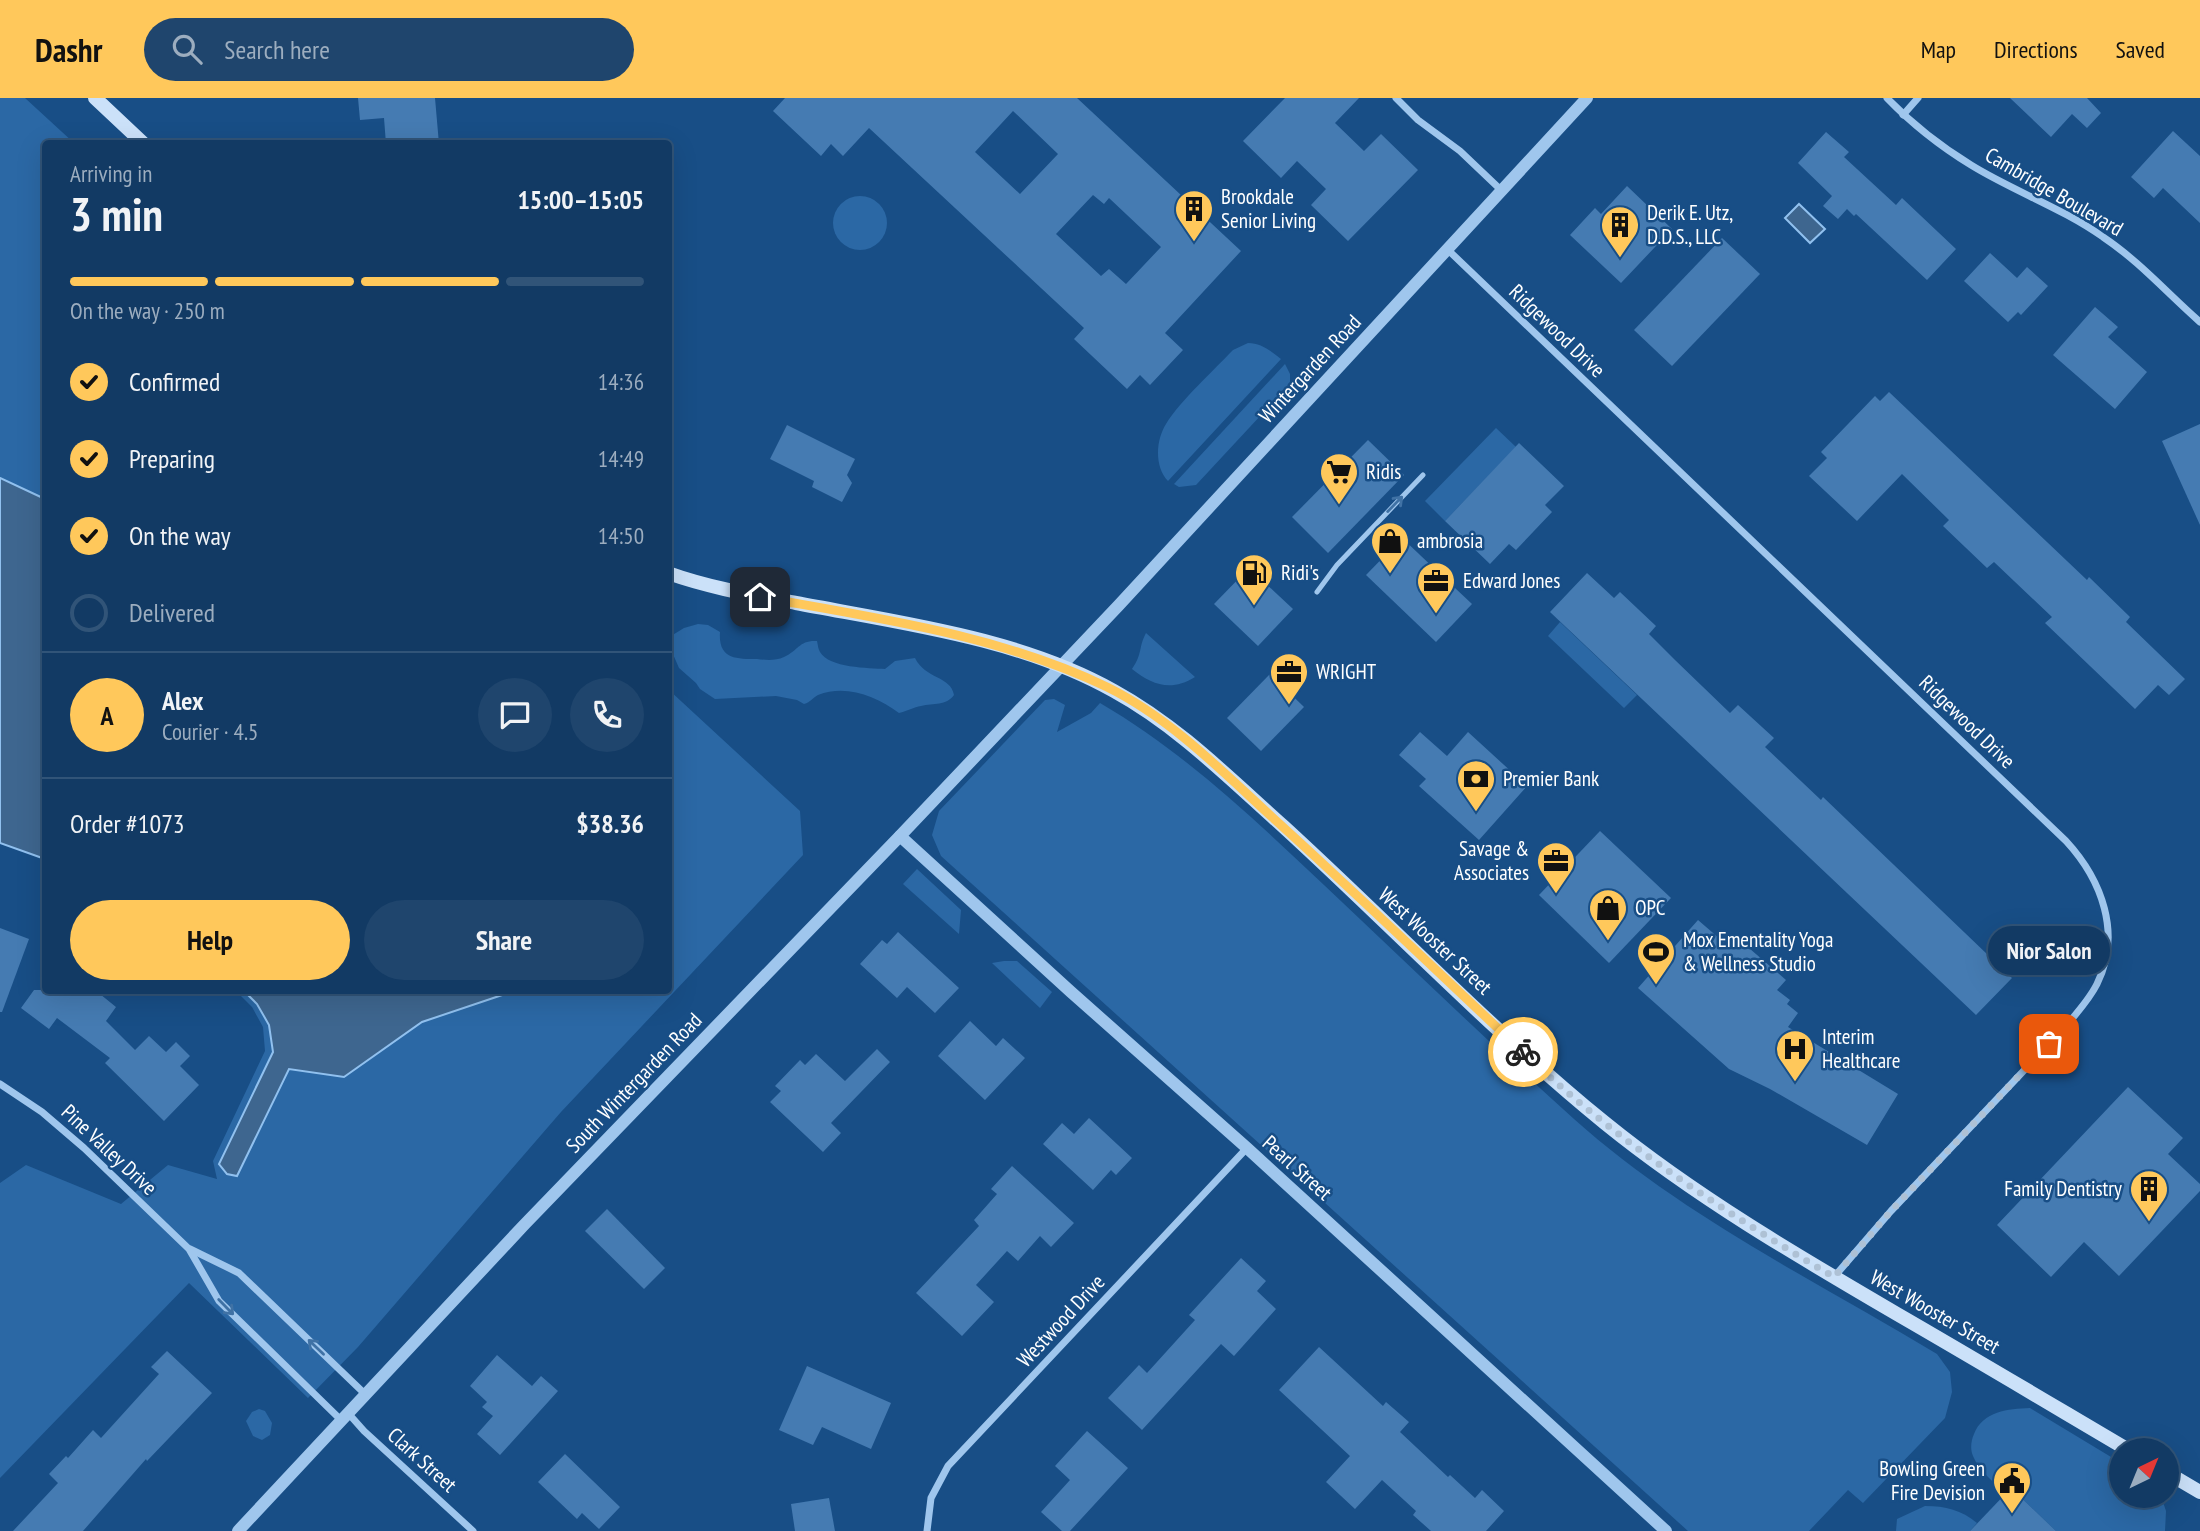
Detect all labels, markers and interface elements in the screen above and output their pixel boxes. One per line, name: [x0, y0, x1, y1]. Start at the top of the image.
search box: [144, 18, 634, 81]
text: Dashr: [35, 28, 102, 71]
icon: search: [168, 30, 206, 68]
text: Search here: [224, 33, 330, 66]
text: Map: [1921, 34, 1956, 65]
text: Directions: [1994, 34, 2078, 65]
text: Saved: [2116, 34, 2165, 65]
street label: Cambridge Boulevard: [1980, 141, 2128, 242]
text: Arriving in: [70, 159, 152, 188]
text: 15:00–15:05: [517, 183, 644, 216]
place label: Brookdale Senior Living: [1221, 183, 1316, 234]
text: 3 min: [70, 184, 163, 244]
building icon: Brookdale Senior Living: [1173, 188, 1215, 243]
place label: Derik E. Utz, D.D.S., LLC: [1647, 199, 1733, 250]
building icon: Derik E. Utz, D.D.S., LLC: [1599, 204, 1641, 259]
street label: Ridgewood Drive: [1504, 278, 1611, 383]
text: On the way · 250 m: [70, 296, 225, 325]
street label: Wintergarden Road: [1253, 309, 1367, 428]
icon: check: [70, 363, 108, 401]
text: Confirmed: [129, 365, 220, 398]
text: 14:36: [598, 367, 644, 396]
icon: check: [70, 440, 108, 478]
text: Preparing: [129, 442, 215, 475]
text: 14:49: [598, 444, 644, 473]
supermarket icon: Ridis: [1318, 451, 1360, 506]
place label: Ridis: [1366, 458, 1401, 485]
one-way arrow: [1386, 496, 1403, 513]
icon: check: [70, 517, 108, 555]
text: On the way: [129, 519, 231, 552]
shop icon: ambrosia: [1369, 520, 1411, 575]
text: 14:50: [598, 521, 644, 550]
place label: ambrosia: [1417, 527, 1483, 554]
fuel station icon: Ridi's: [1233, 552, 1275, 607]
place label: Ridi's: [1281, 559, 1319, 586]
office icon: Edward Jones: [1415, 560, 1457, 615]
pin: [730, 567, 790, 627]
place label: Edward Jones: [1463, 567, 1560, 594]
icon: home: [741, 578, 779, 616]
text: Delivered: [129, 596, 215, 629]
office icon: WRIGHT: [1268, 651, 1310, 706]
place label: WRIGHT: [1316, 658, 1377, 685]
street label: Ridgewood Drive: [1914, 669, 2021, 774]
button: chat: [478, 678, 552, 752]
button: phone: [570, 678, 644, 752]
text: Alex: [162, 684, 203, 717]
text: A: [100, 699, 114, 732]
text: Courier · 4.5: [162, 717, 258, 746]
bank icon: Premier Bank: [1455, 758, 1497, 813]
place label: Premier Bank: [1503, 765, 1599, 792]
text: Order #1073: [70, 807, 185, 840]
text: $38.36: [576, 807, 644, 840]
place label: Savage & Associates: [1454, 835, 1529, 886]
office icon: Savage & Associates: [1535, 840, 1577, 895]
street label: West Wooster Street: [1373, 881, 1498, 1000]
shop icon: OPC: [1587, 887, 1629, 942]
place label: OPC: [1635, 894, 1666, 921]
button: Help: [70, 900, 350, 980]
button: Share: [364, 900, 644, 980]
callout: Nior Salon: [1988, 925, 2110, 974]
place label: Mox Ementality Yoga & Wellness Studio: [1683, 926, 1833, 977]
sports icon: Mox Ementality Yoga & Wellness Studio: [1635, 931, 1677, 986]
text: Nior Salon: [2006, 936, 2092, 965]
street label: South Wintergarden Road: [560, 1007, 708, 1158]
pin: [2019, 1014, 2079, 1074]
courier: [1488, 1017, 1558, 1087]
place label: Interim Healthcare: [1822, 1023, 1901, 1074]
icon: bag: [2030, 1025, 2068, 1063]
hospital icon: Interim Healthcare: [1774, 1028, 1816, 1083]
icon: bike: [1504, 1033, 1542, 1071]
street label: Pine Valley Drive: [56, 1098, 163, 1201]
street label: Pearl Street: [1257, 1129, 1338, 1206]
building icon: Family Dentistry: [2128, 1168, 2170, 1223]
place label: Family Dentistry: [2004, 1175, 2122, 1202]
street label: West Wooster Street: [1865, 1263, 2005, 1360]
street label: Westwood Drive: [1011, 1269, 1110, 1373]
one-way arrow: [217, 1298, 234, 1315]
one-way arrow: [308, 1339, 325, 1356]
street label: Clark Street: [382, 1421, 463, 1498]
north arrow: [2109, 1438, 2179, 1508]
map controls: [2109, 1438, 2179, 1508]
place label: Bowling Green Fire Devision: [1879, 1455, 1985, 1506]
public building icon: Bowling Green Fire Devision: [1991, 1460, 2033, 1515]

